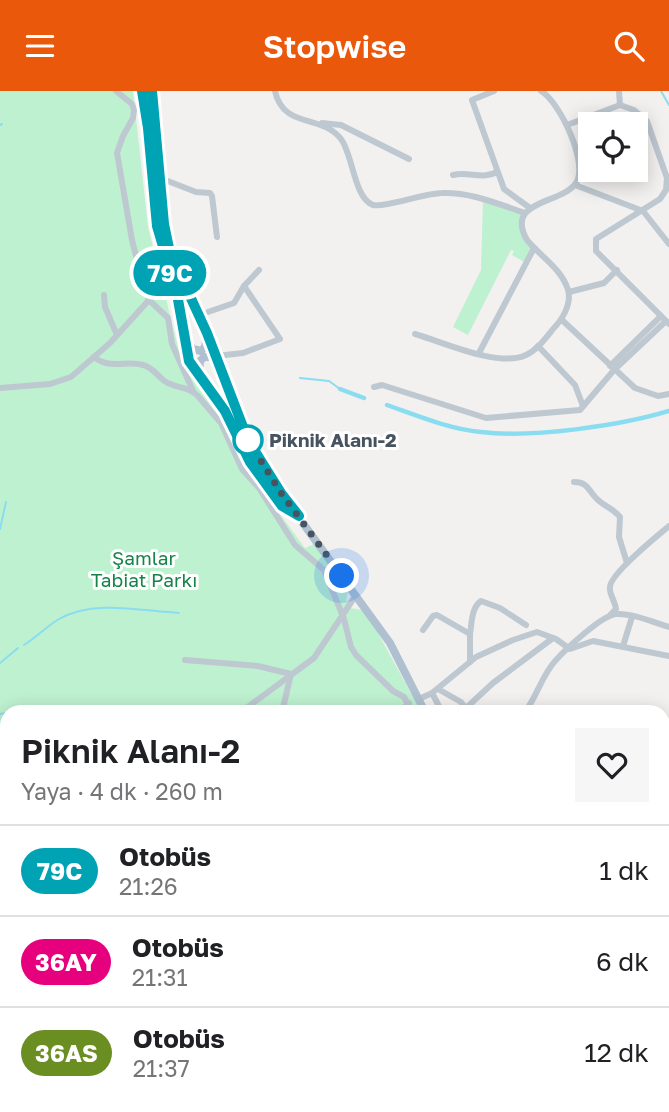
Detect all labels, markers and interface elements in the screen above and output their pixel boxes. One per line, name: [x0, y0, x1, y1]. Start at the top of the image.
icon: menu: [21, 27, 59, 65]
text: Stopwise: [263, 27, 406, 65]
icon: search: [610, 27, 648, 65]
map controls: [578, 112, 648, 182]
button: locate: [578, 112, 648, 182]
line badge: 79C: [130, 250, 210, 296]
text: 79C: [147, 258, 193, 287]
marker: Piknik Alanı-2: [233, 425, 263, 455]
place label: Piknik Alanı-2: [269, 428, 397, 451]
park label: Şamlar Tabiat Parkı: [91, 546, 197, 591]
your location: [324, 558, 359, 593]
button: heart: [575, 728, 649, 802]
text: Piknik Alanı-2: [21, 731, 240, 770]
text: Yaya · 4 dk · 260 m: [21, 777, 223, 805]
text: Otobüs: [119, 841, 211, 872]
text: 1 dk: [599, 855, 649, 886]
text: 79C: [37, 856, 82, 885]
text: 21:26: [119, 872, 178, 900]
text: Otobüs: [132, 932, 224, 963]
text: 6 dk: [596, 946, 649, 977]
text: 36AY: [35, 947, 97, 976]
text: 21:31: [132, 963, 188, 991]
text: Otobüs: [133, 1023, 225, 1054]
text: 12 dk: [584, 1037, 649, 1068]
text: 36AS: [35, 1038, 98, 1067]
text: 21:37: [133, 1054, 190, 1082]

